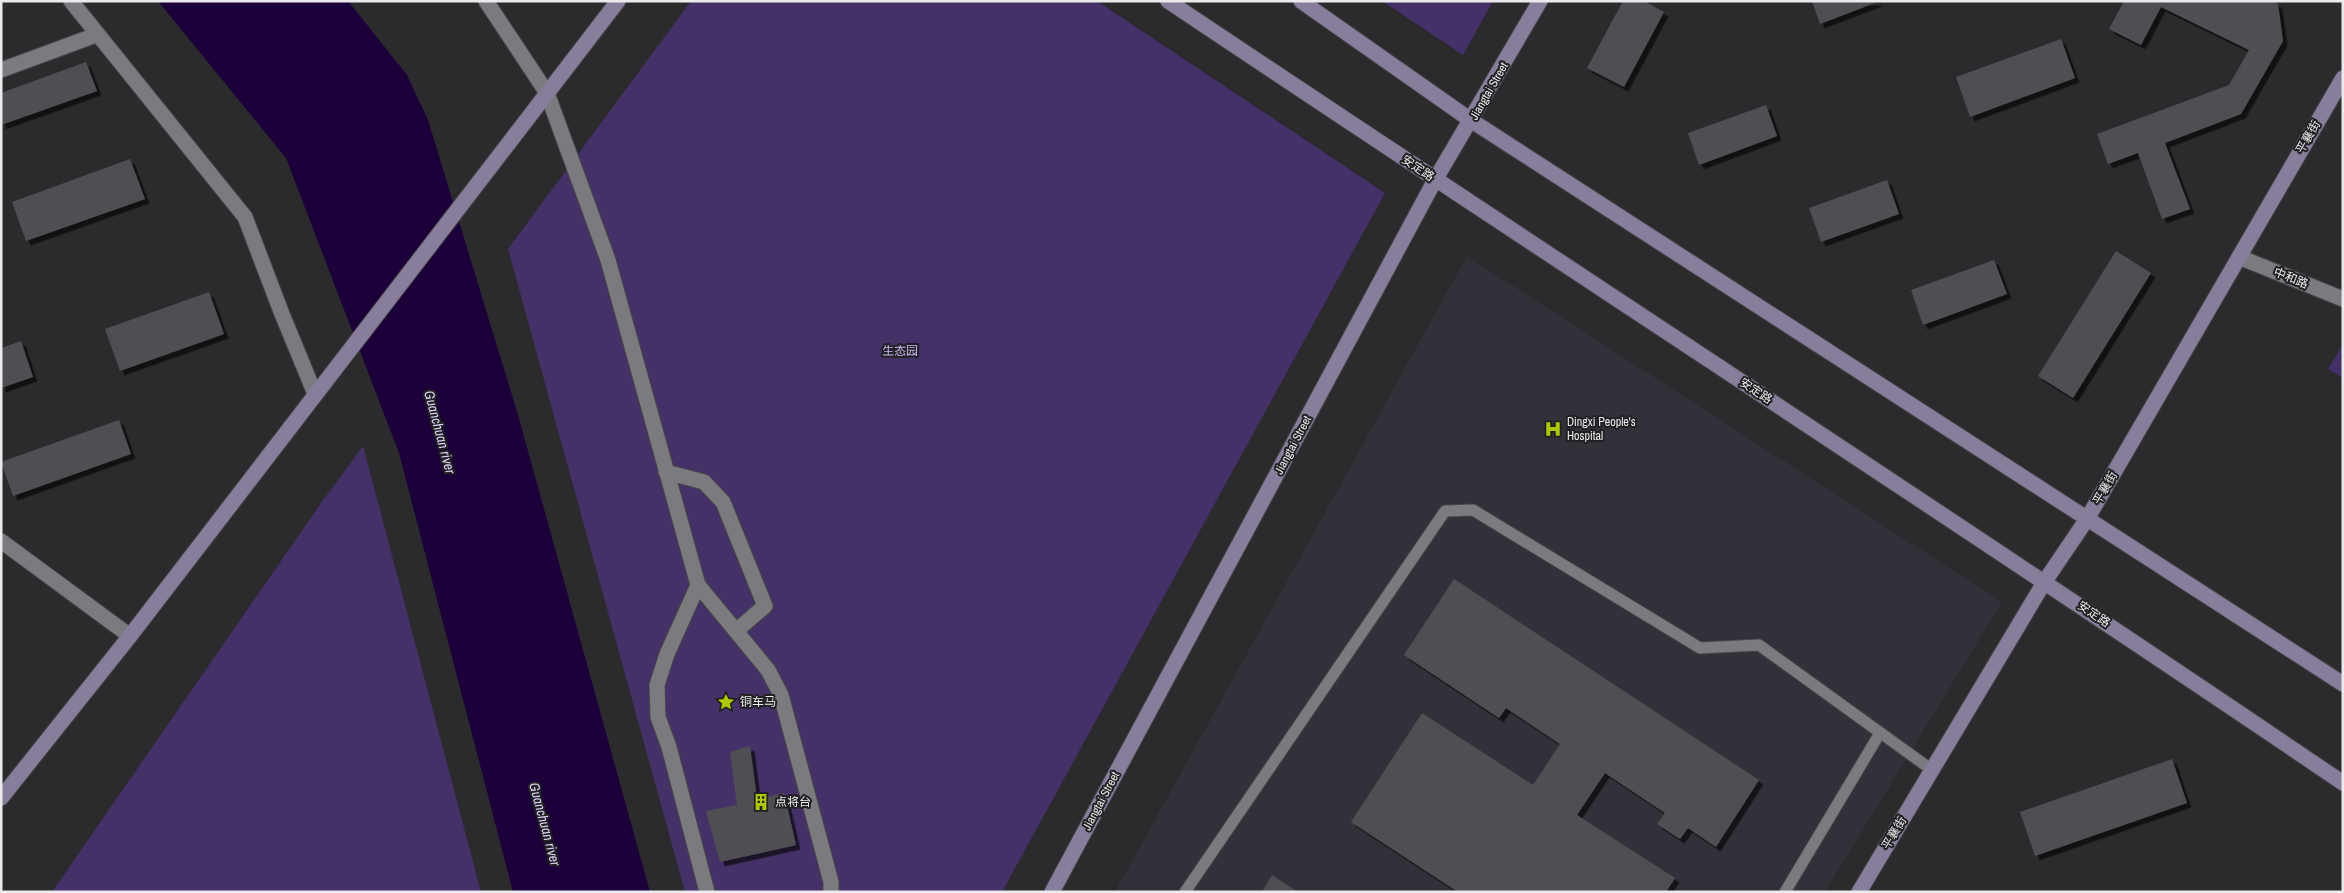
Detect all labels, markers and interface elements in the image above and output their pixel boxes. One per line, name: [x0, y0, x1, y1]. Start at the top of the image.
street label: Jiangtai Street: [1466, 59, 1512, 123]
street label: 平襄街: [2292, 117, 2324, 157]
street label: 安定路: [1399, 151, 1437, 185]
street label: 中和路: [2271, 264, 2311, 292]
park label: 生态园: [882, 343, 918, 359]
street label: 安定路: [1737, 374, 1775, 408]
water label: Guanchuan river: [420, 388, 460, 477]
street label: Jiangtai Street: [1271, 413, 1315, 477]
place label: Dingxi People's Hospital: [1567, 414, 1636, 444]
hospital icon: Dingxi People's Hospital: [1543, 419, 1563, 439]
street label: 平襄街: [2089, 468, 2121, 508]
street label: 安定路: [2075, 597, 2113, 631]
place icon: 铜车马: [716, 692, 736, 712]
place label: 铜车马: [740, 694, 776, 710]
street label: Jiangtai Street: [1079, 769, 1123, 833]
water label: Guanchuan river: [525, 780, 565, 869]
building icon: 点将台: [751, 792, 771, 812]
place label: 点将台: [775, 794, 811, 810]
street label: 平襄街: [1878, 813, 1910, 853]

